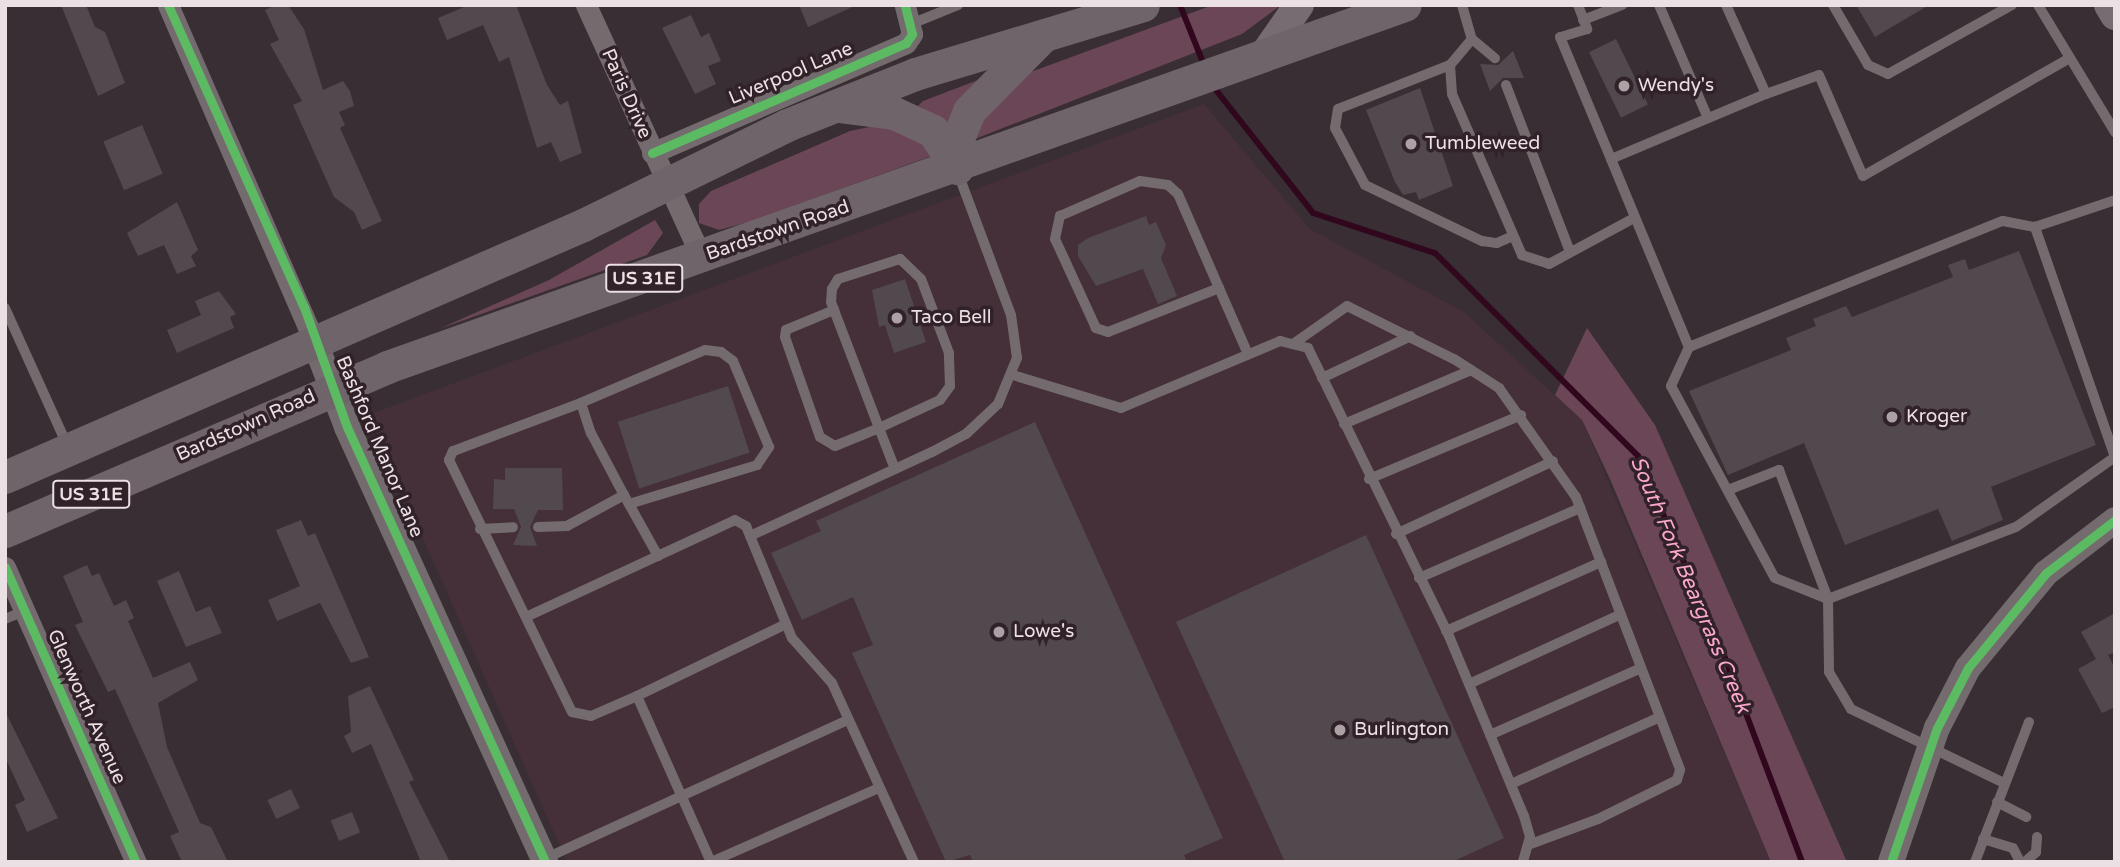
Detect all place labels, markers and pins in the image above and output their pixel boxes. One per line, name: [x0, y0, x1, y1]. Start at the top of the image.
place label: Wendy's: [1638, 75, 1714, 97]
marker: Wendy's: [1616, 78, 1632, 94]
place label: Tumbleweed: [1425, 133, 1540, 155]
marker: Tumbleweed: [1403, 136, 1419, 152]
place label: Taco Bell: [911, 307, 992, 329]
marker: Taco Bell: [889, 310, 905, 326]
place label: Kroger: [1906, 406, 1967, 428]
marker: Kroger: [1884, 409, 1900, 425]
place label: Lowe's: [1013, 621, 1074, 643]
marker: Lowe's: [991, 624, 1007, 640]
place label: Burlington: [1354, 719, 1449, 741]
marker: Burlington: [1332, 722, 1348, 738]

